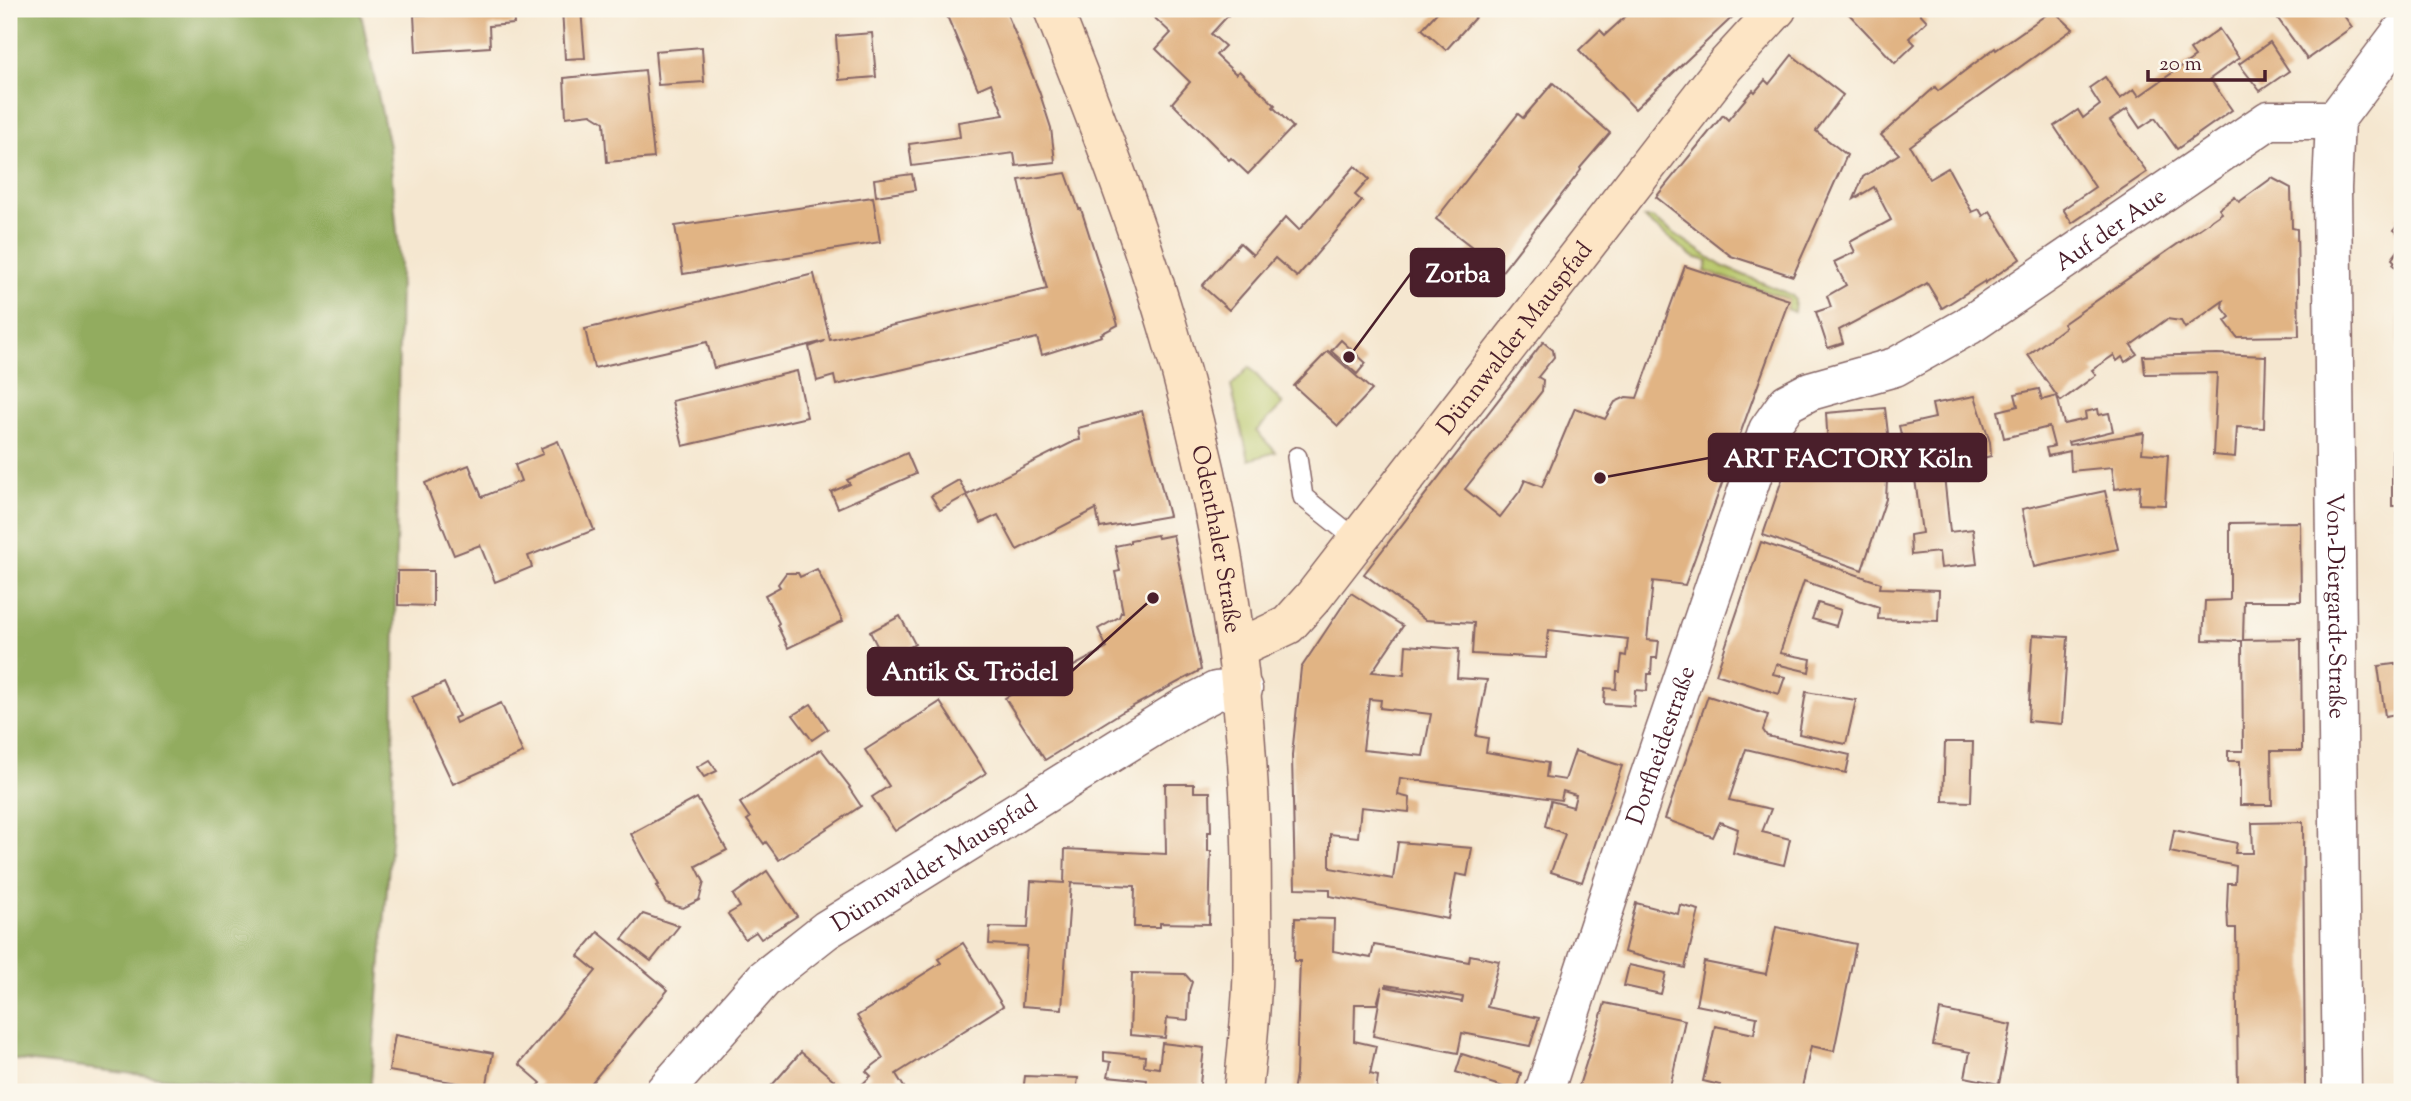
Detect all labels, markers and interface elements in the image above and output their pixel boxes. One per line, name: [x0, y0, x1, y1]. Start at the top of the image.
scale bar: [2148, 38, 2266, 82]
text: 20 m: [2159, 50, 2202, 80]
street label: Auf der Aue: [2049, 180, 2174, 281]
street label: Dünnwalder Mauspfad: [1430, 235, 1602, 443]
callout: Zorba: [1411, 249, 1504, 296]
text: Zorba: [1426, 257, 1490, 294]
callout: ART FACTORY Köln: [1709, 434, 1986, 481]
street label: Odenthaler Straße: [1181, 442, 1249, 635]
text: ART FACTORY Köln: [1723, 442, 1973, 479]
street label: Von-Diergardt-Straße: [2316, 493, 2353, 719]
callout: Antik & Trödel: [868, 648, 1072, 695]
text: Antik & Trödel: [882, 655, 1059, 692]
street label: Dorfheidestraße: [1619, 662, 1705, 829]
street label: Dünnwalder Mauspfad: [826, 788, 1045, 942]

